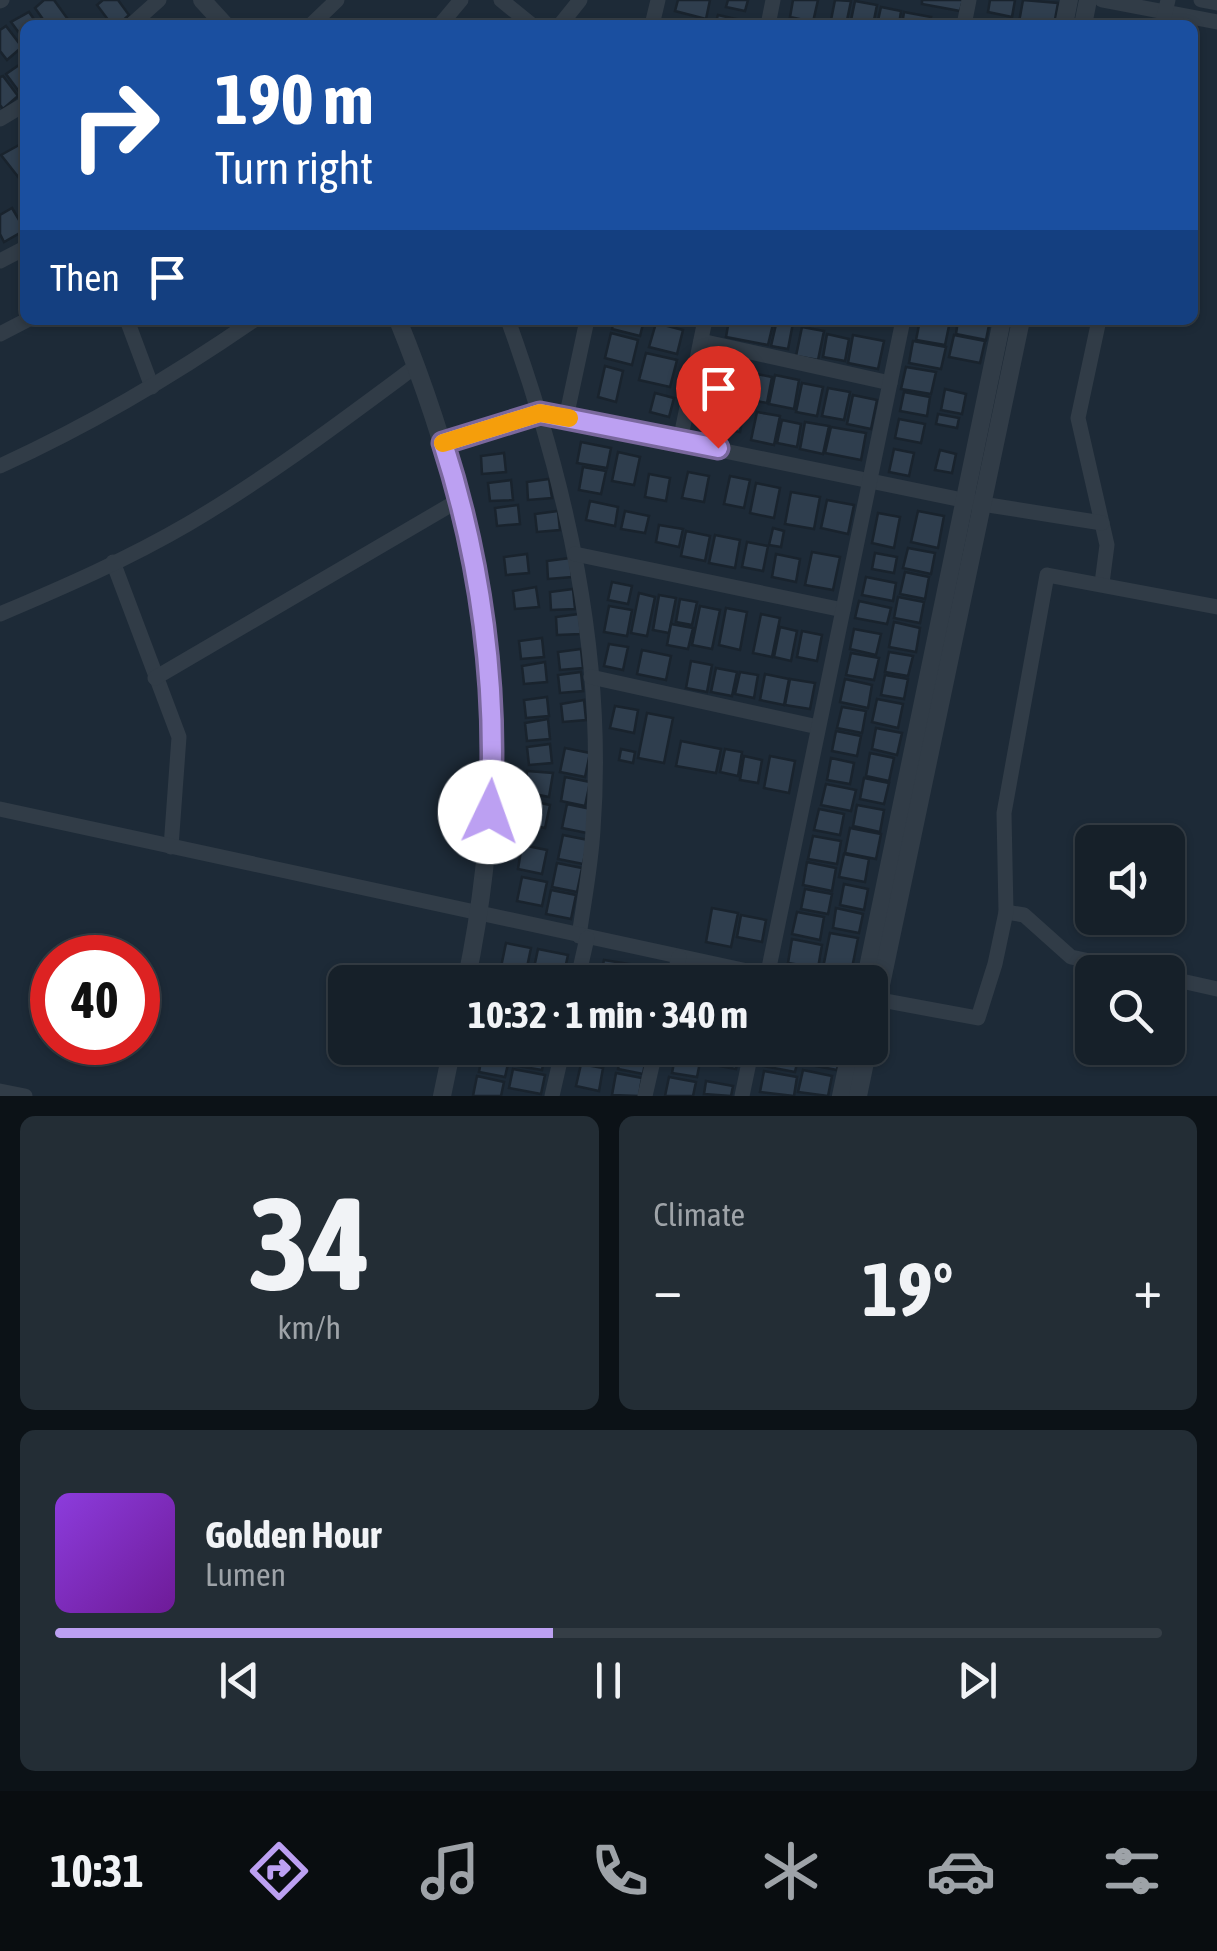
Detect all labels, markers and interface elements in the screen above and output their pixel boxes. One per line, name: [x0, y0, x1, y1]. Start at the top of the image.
text: 190 m: [215, 59, 374, 139]
icon: right: [50, 60, 180, 190]
text: Turn right: [215, 142, 373, 194]
icon: arrive: [140, 250, 195, 305]
text: Then: [50, 256, 120, 299]
pin: [676, 346, 761, 449]
icon: arrive: [691, 361, 746, 416]
position arrow: [438, 760, 542, 864]
map controls: [1075, 825, 1185, 1065]
button: sound: [1075, 825, 1185, 935]
speed limit sign: 40: [30, 935, 160, 1065]
button: search: [1075, 955, 1185, 1065]
text: 10:32 · 1 min · 340 m: [468, 993, 748, 1036]
text: 34: [248, 1169, 370, 1318]
text: Climate: [654, 1196, 745, 1233]
text: 19°: [862, 1246, 953, 1332]
text: −: [654, 1257, 682, 1320]
text: +: [1133, 1257, 1162, 1320]
text: km/h: [278, 1309, 341, 1346]
text: Golden Hour: [205, 1513, 381, 1556]
text: Lumen: [205, 1556, 286, 1593]
icon: previous: [212, 1653, 267, 1708]
icon: pause: [581, 1653, 636, 1708]
icon: next: [950, 1653, 1005, 1708]
icon: directions: [244, 1836, 314, 1906]
icon: music: [415, 1836, 485, 1906]
icon: phone: [585, 1836, 655, 1906]
icon: climate: [756, 1836, 826, 1906]
icon: car: [926, 1836, 996, 1906]
icon: filters: [1097, 1836, 1167, 1906]
text: 10:31: [50, 1845, 144, 1897]

